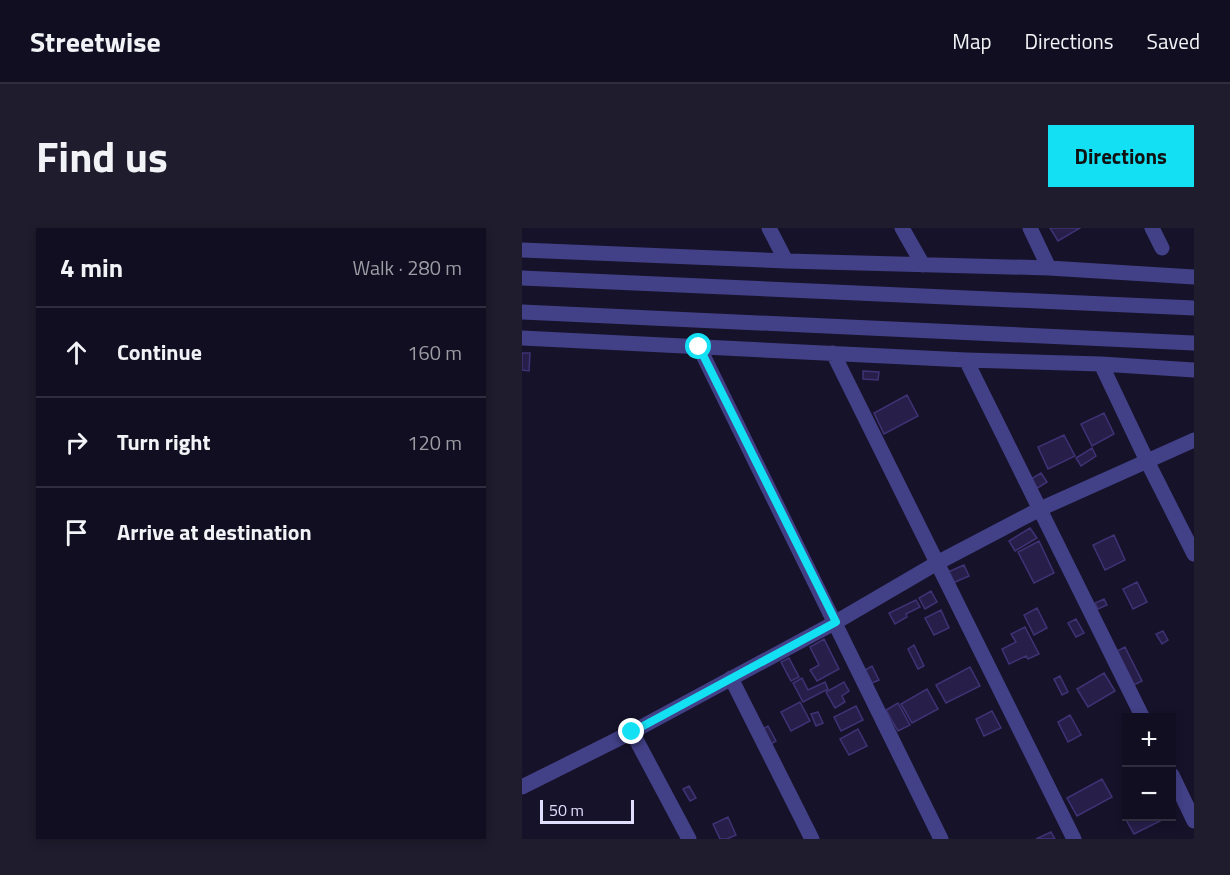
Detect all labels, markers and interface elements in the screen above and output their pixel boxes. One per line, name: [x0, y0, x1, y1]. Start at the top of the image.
text: Streetwise: [30, 20, 161, 63]
text: Map: [952, 25, 992, 57]
text: Directions: [1025, 25, 1114, 57]
text: Saved: [1147, 25, 1200, 57]
text: Find us: [36, 124, 168, 188]
button: Directions: [1048, 125, 1194, 187]
text: 4 min: [60, 248, 123, 287]
text: Walk · 280 m: [353, 252, 462, 283]
route start: [685, 333, 711, 359]
text: Continue: [117, 335, 202, 369]
icon: ahead: [60, 336, 93, 369]
text: 160 m: [407, 337, 462, 368]
text: Turn right: [117, 425, 211, 459]
icon: right: [60, 426, 93, 459]
text: 120 m: [407, 427, 462, 458]
text: Arrive at destination: [117, 515, 312, 549]
icon: arrive: [60, 516, 93, 549]
map controls: [1122, 713, 1176, 821]
button: +: [1122, 713, 1176, 767]
route end: [618, 718, 644, 744]
button: −: [1122, 767, 1176, 821]
scale bar: [540, 797, 634, 824]
text: 50 m: [549, 798, 584, 822]

